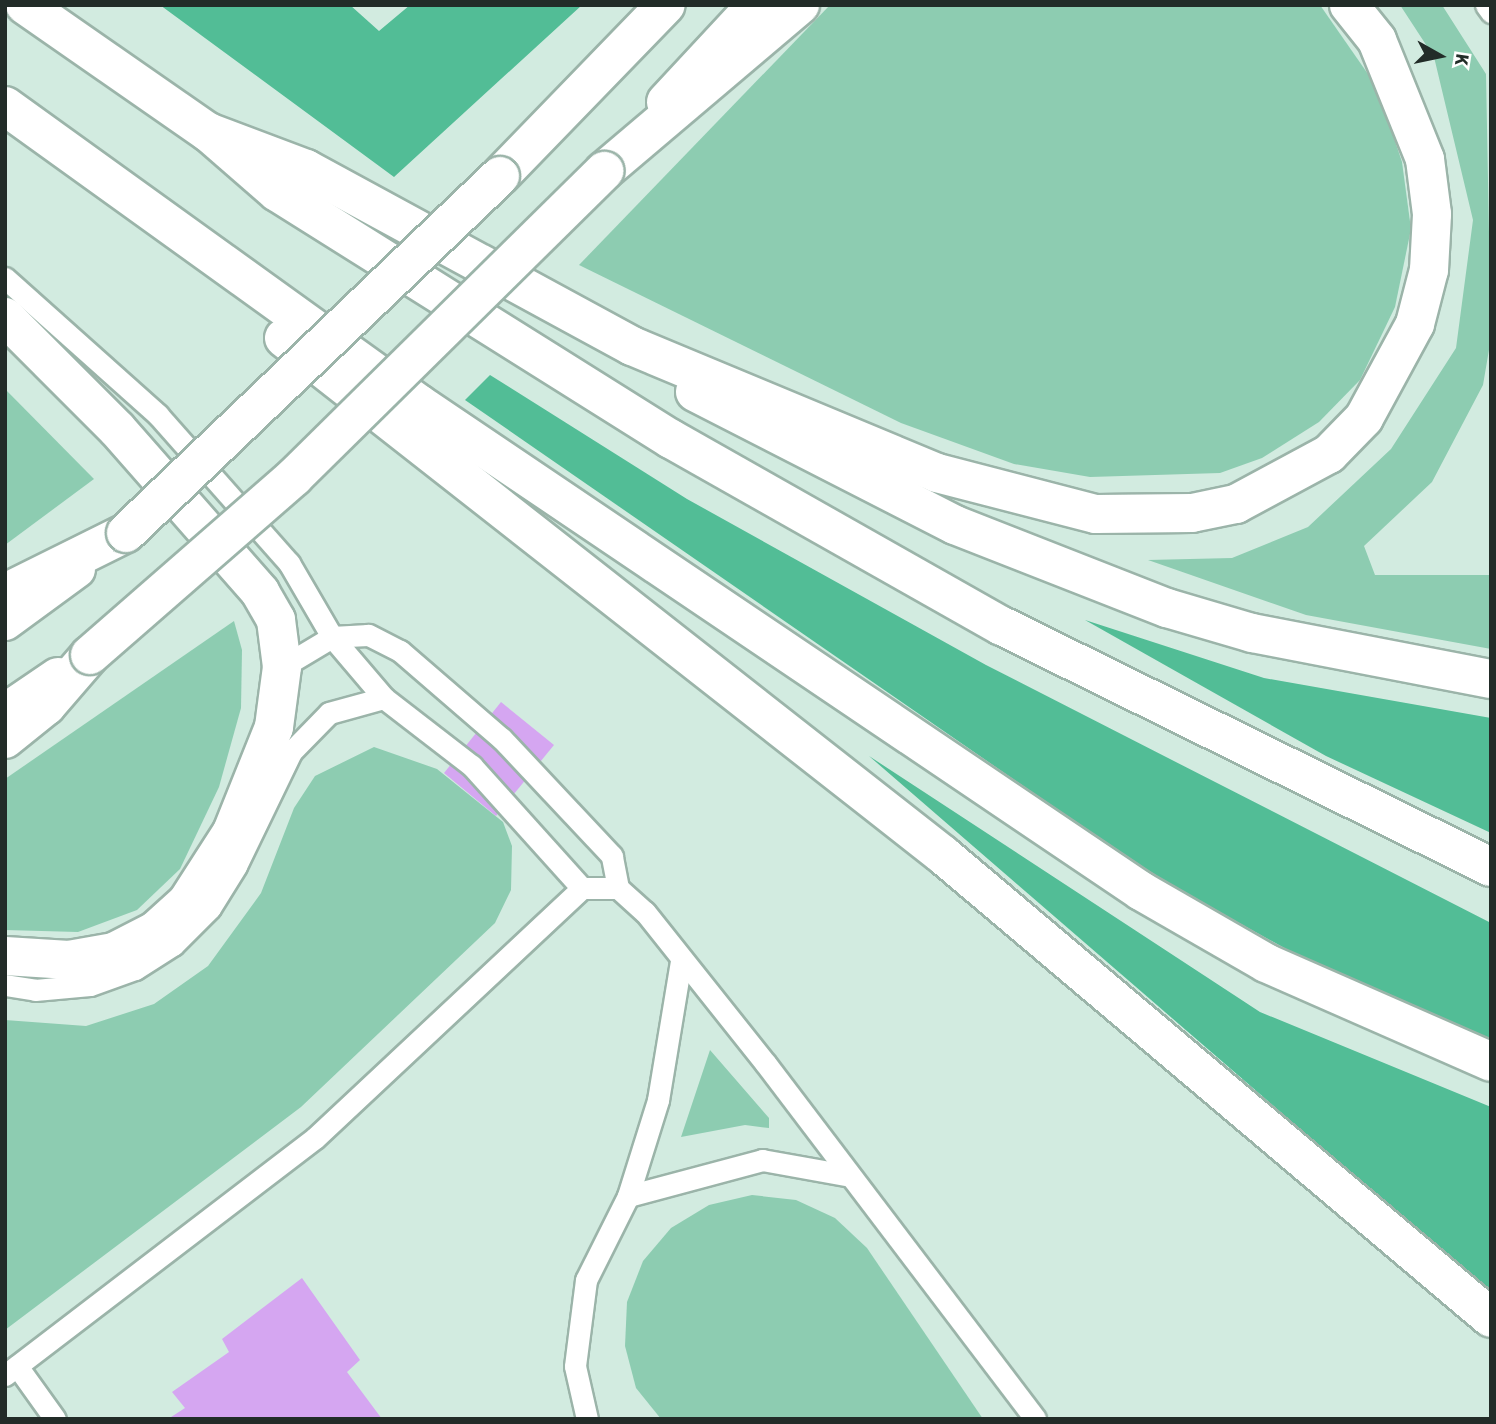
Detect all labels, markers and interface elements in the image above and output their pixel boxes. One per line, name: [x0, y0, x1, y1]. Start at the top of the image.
north arrow: [1405, 21, 1475, 91]
text: K: [1447, 51, 1475, 67]

